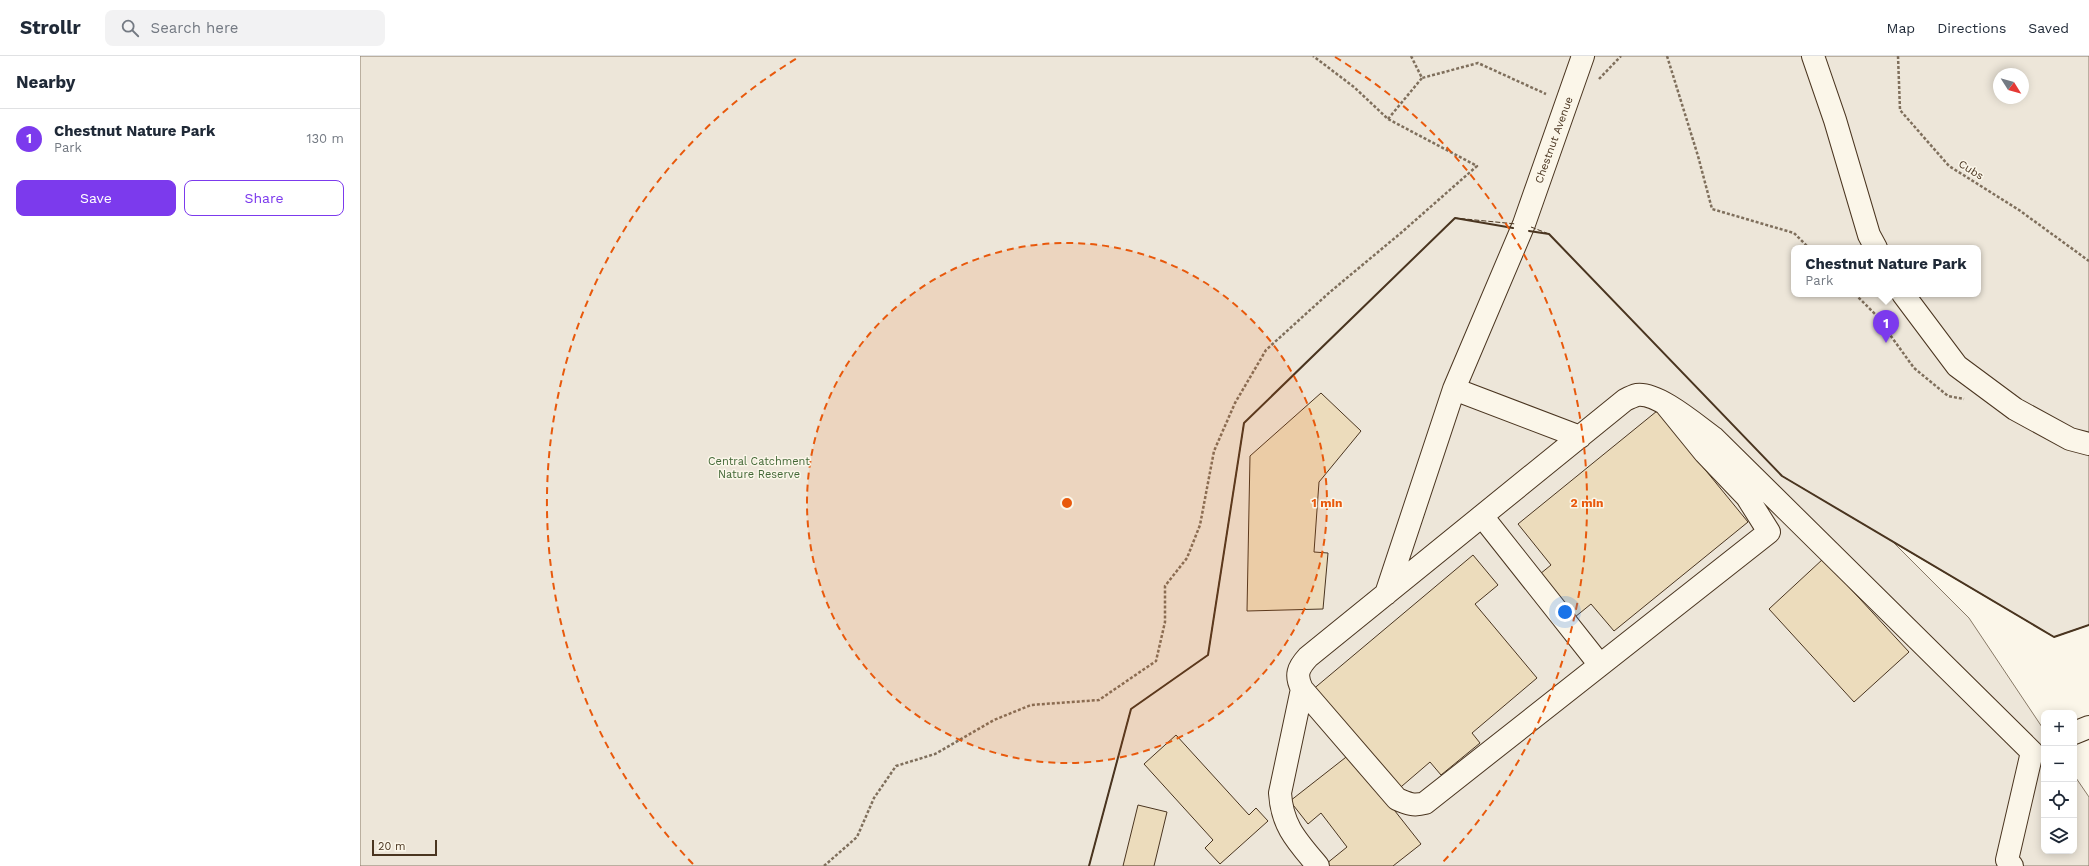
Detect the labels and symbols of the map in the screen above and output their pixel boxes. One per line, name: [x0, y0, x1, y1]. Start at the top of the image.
north arrow: [1993, 68, 2029, 104]
street label: Chestnut Avenue: [1532, 95, 1576, 185]
street label: Cubs: [1956, 157, 1986, 183]
pin: 1: [1873, 310, 1899, 343]
park label: Central Catchment Nature Reserve: [708, 455, 810, 481]
centre of rings: [1060, 496, 1074, 510]
text: 1 min: [1312, 496, 1342, 510]
text: 2 min: [1571, 496, 1603, 510]
your location: [1555, 602, 1575, 622]
scale bar: [372, 838, 437, 857]

